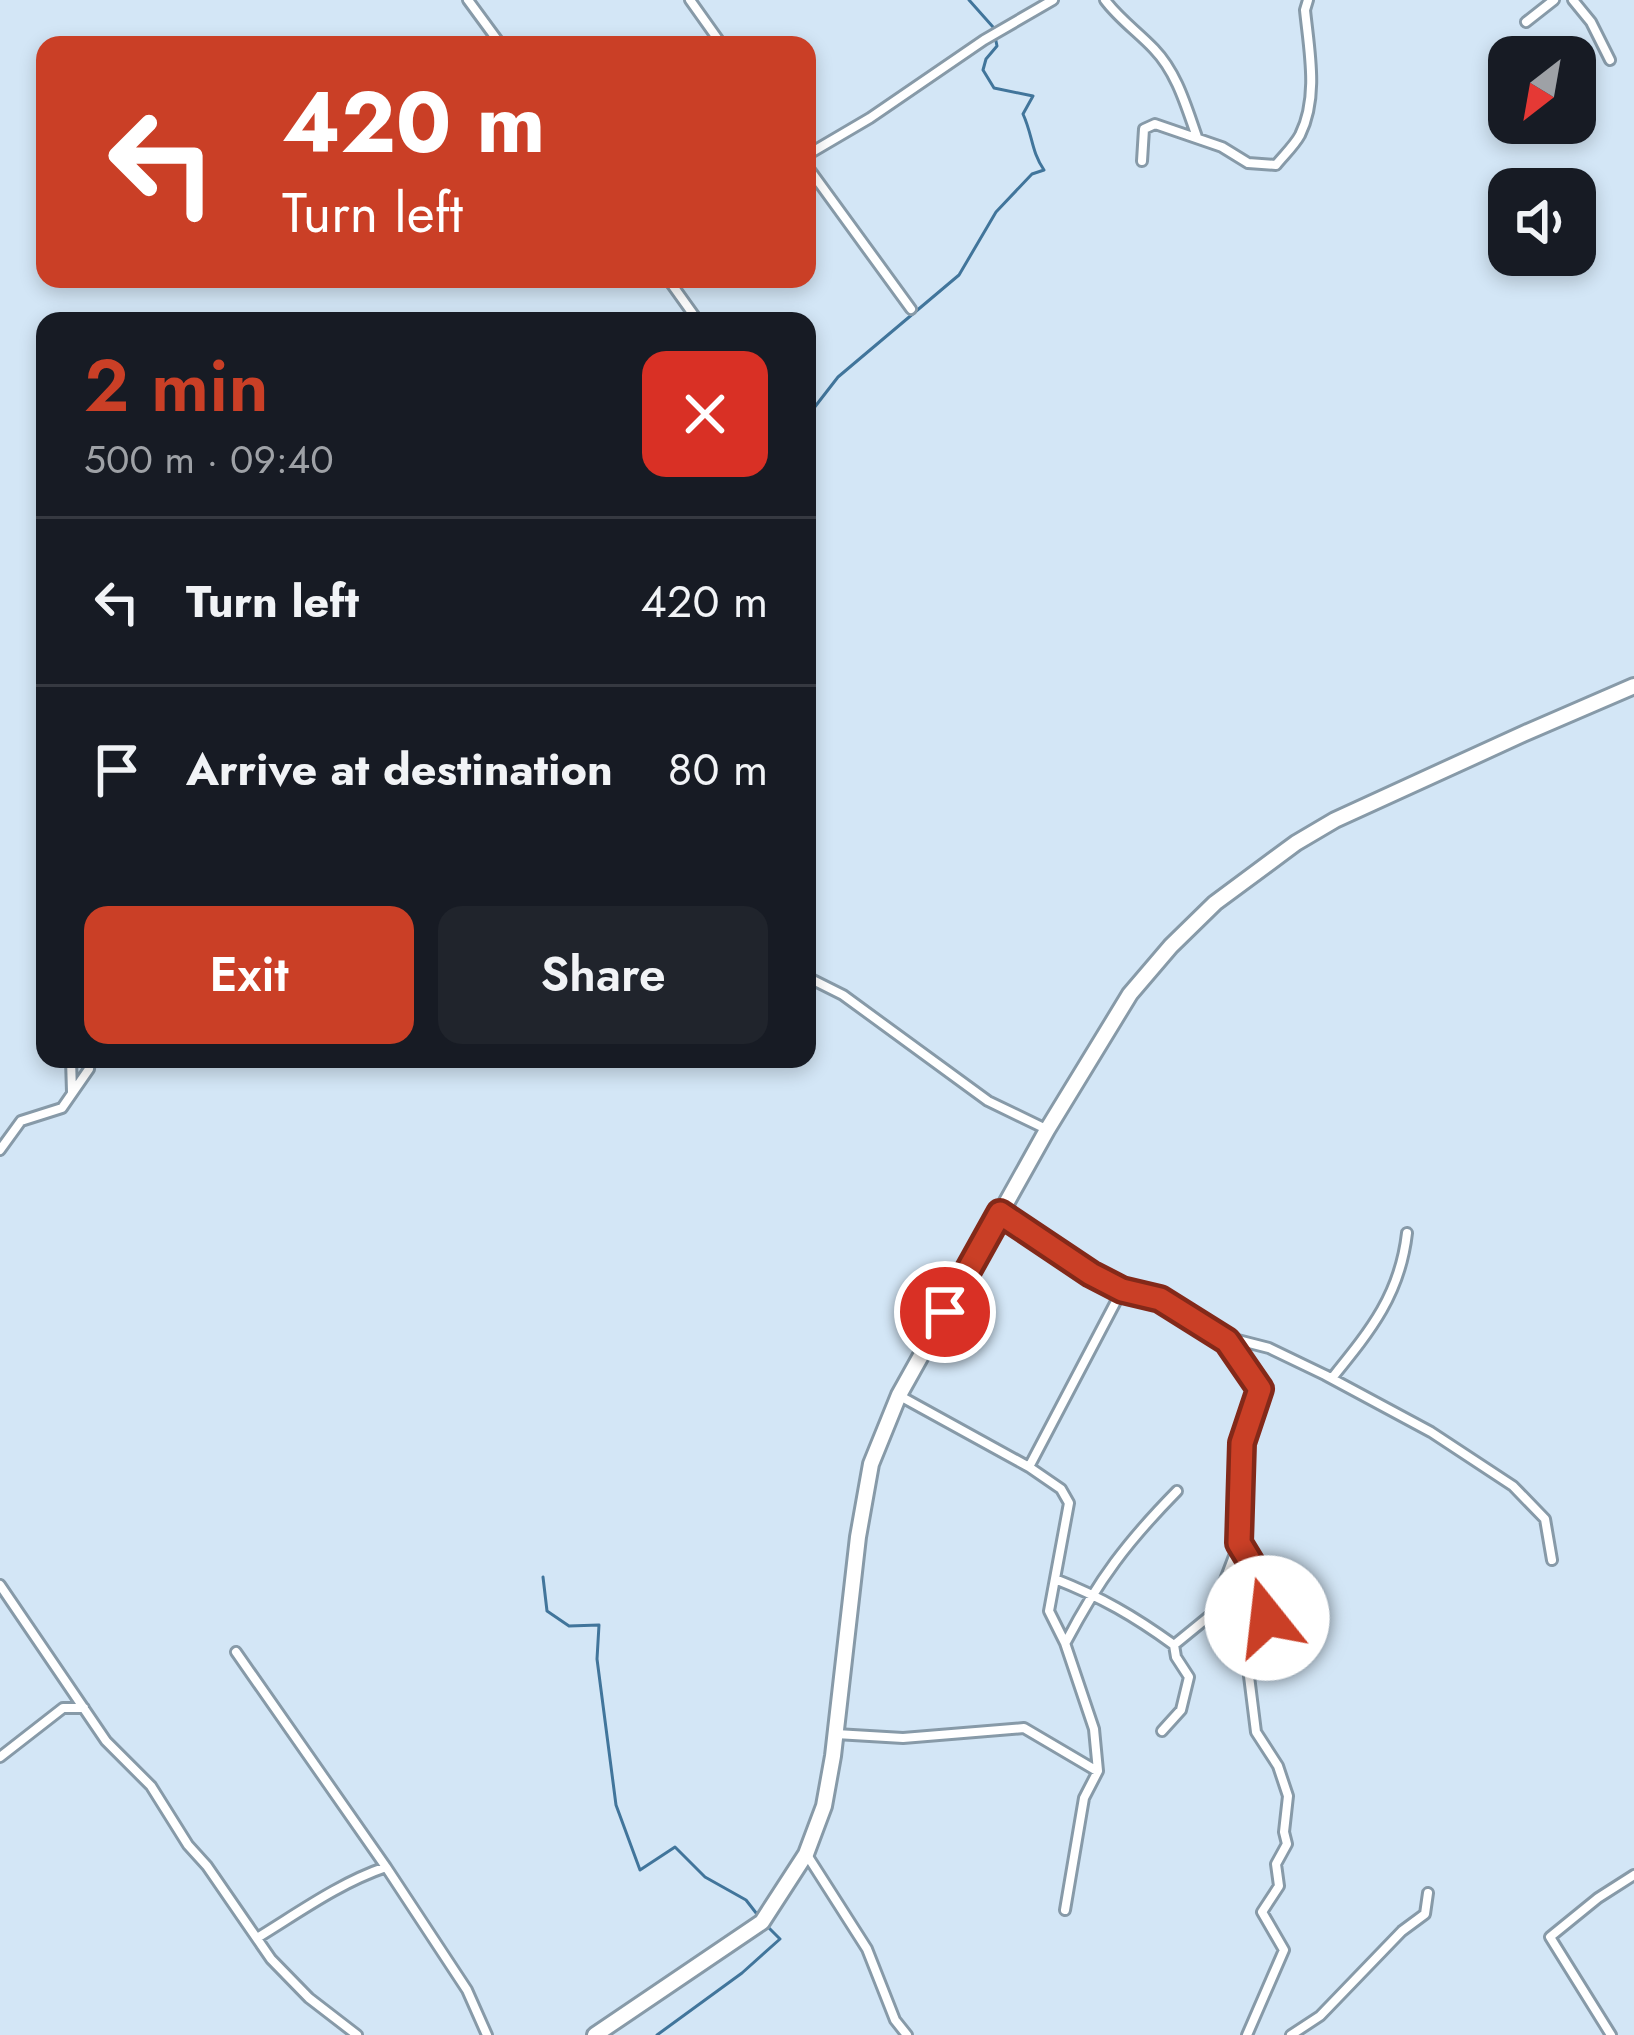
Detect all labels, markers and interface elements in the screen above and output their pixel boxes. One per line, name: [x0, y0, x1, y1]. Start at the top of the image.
north arrow: [1488, 36, 1596, 144]
map controls: [1488, 36, 1596, 276]
text: 420 m: [282, 62, 545, 184]
icon: left: [84, 84, 240, 240]
button: sound: [1488, 168, 1596, 276]
text: Turn left: [282, 174, 463, 252]
text: 2 min: [84, 334, 269, 438]
button: close: [642, 351, 768, 477]
text: 500 m · 09:40: [84, 431, 334, 488]
icon: left: [84, 569, 150, 635]
text: Turn left: [186, 569, 359, 634]
text: 420 m: [641, 569, 768, 634]
icon: arrive: [84, 737, 150, 803]
text: Arrive at destination: [186, 737, 613, 802]
text: 80 m: [668, 737, 768, 802]
button: Exit: [84, 906, 414, 1044]
button: Share: [438, 906, 768, 1044]
pin: [894, 1261, 996, 1363]
icon: arrive: [912, 1279, 978, 1345]
position arrow: [1204, 1555, 1330, 1681]

